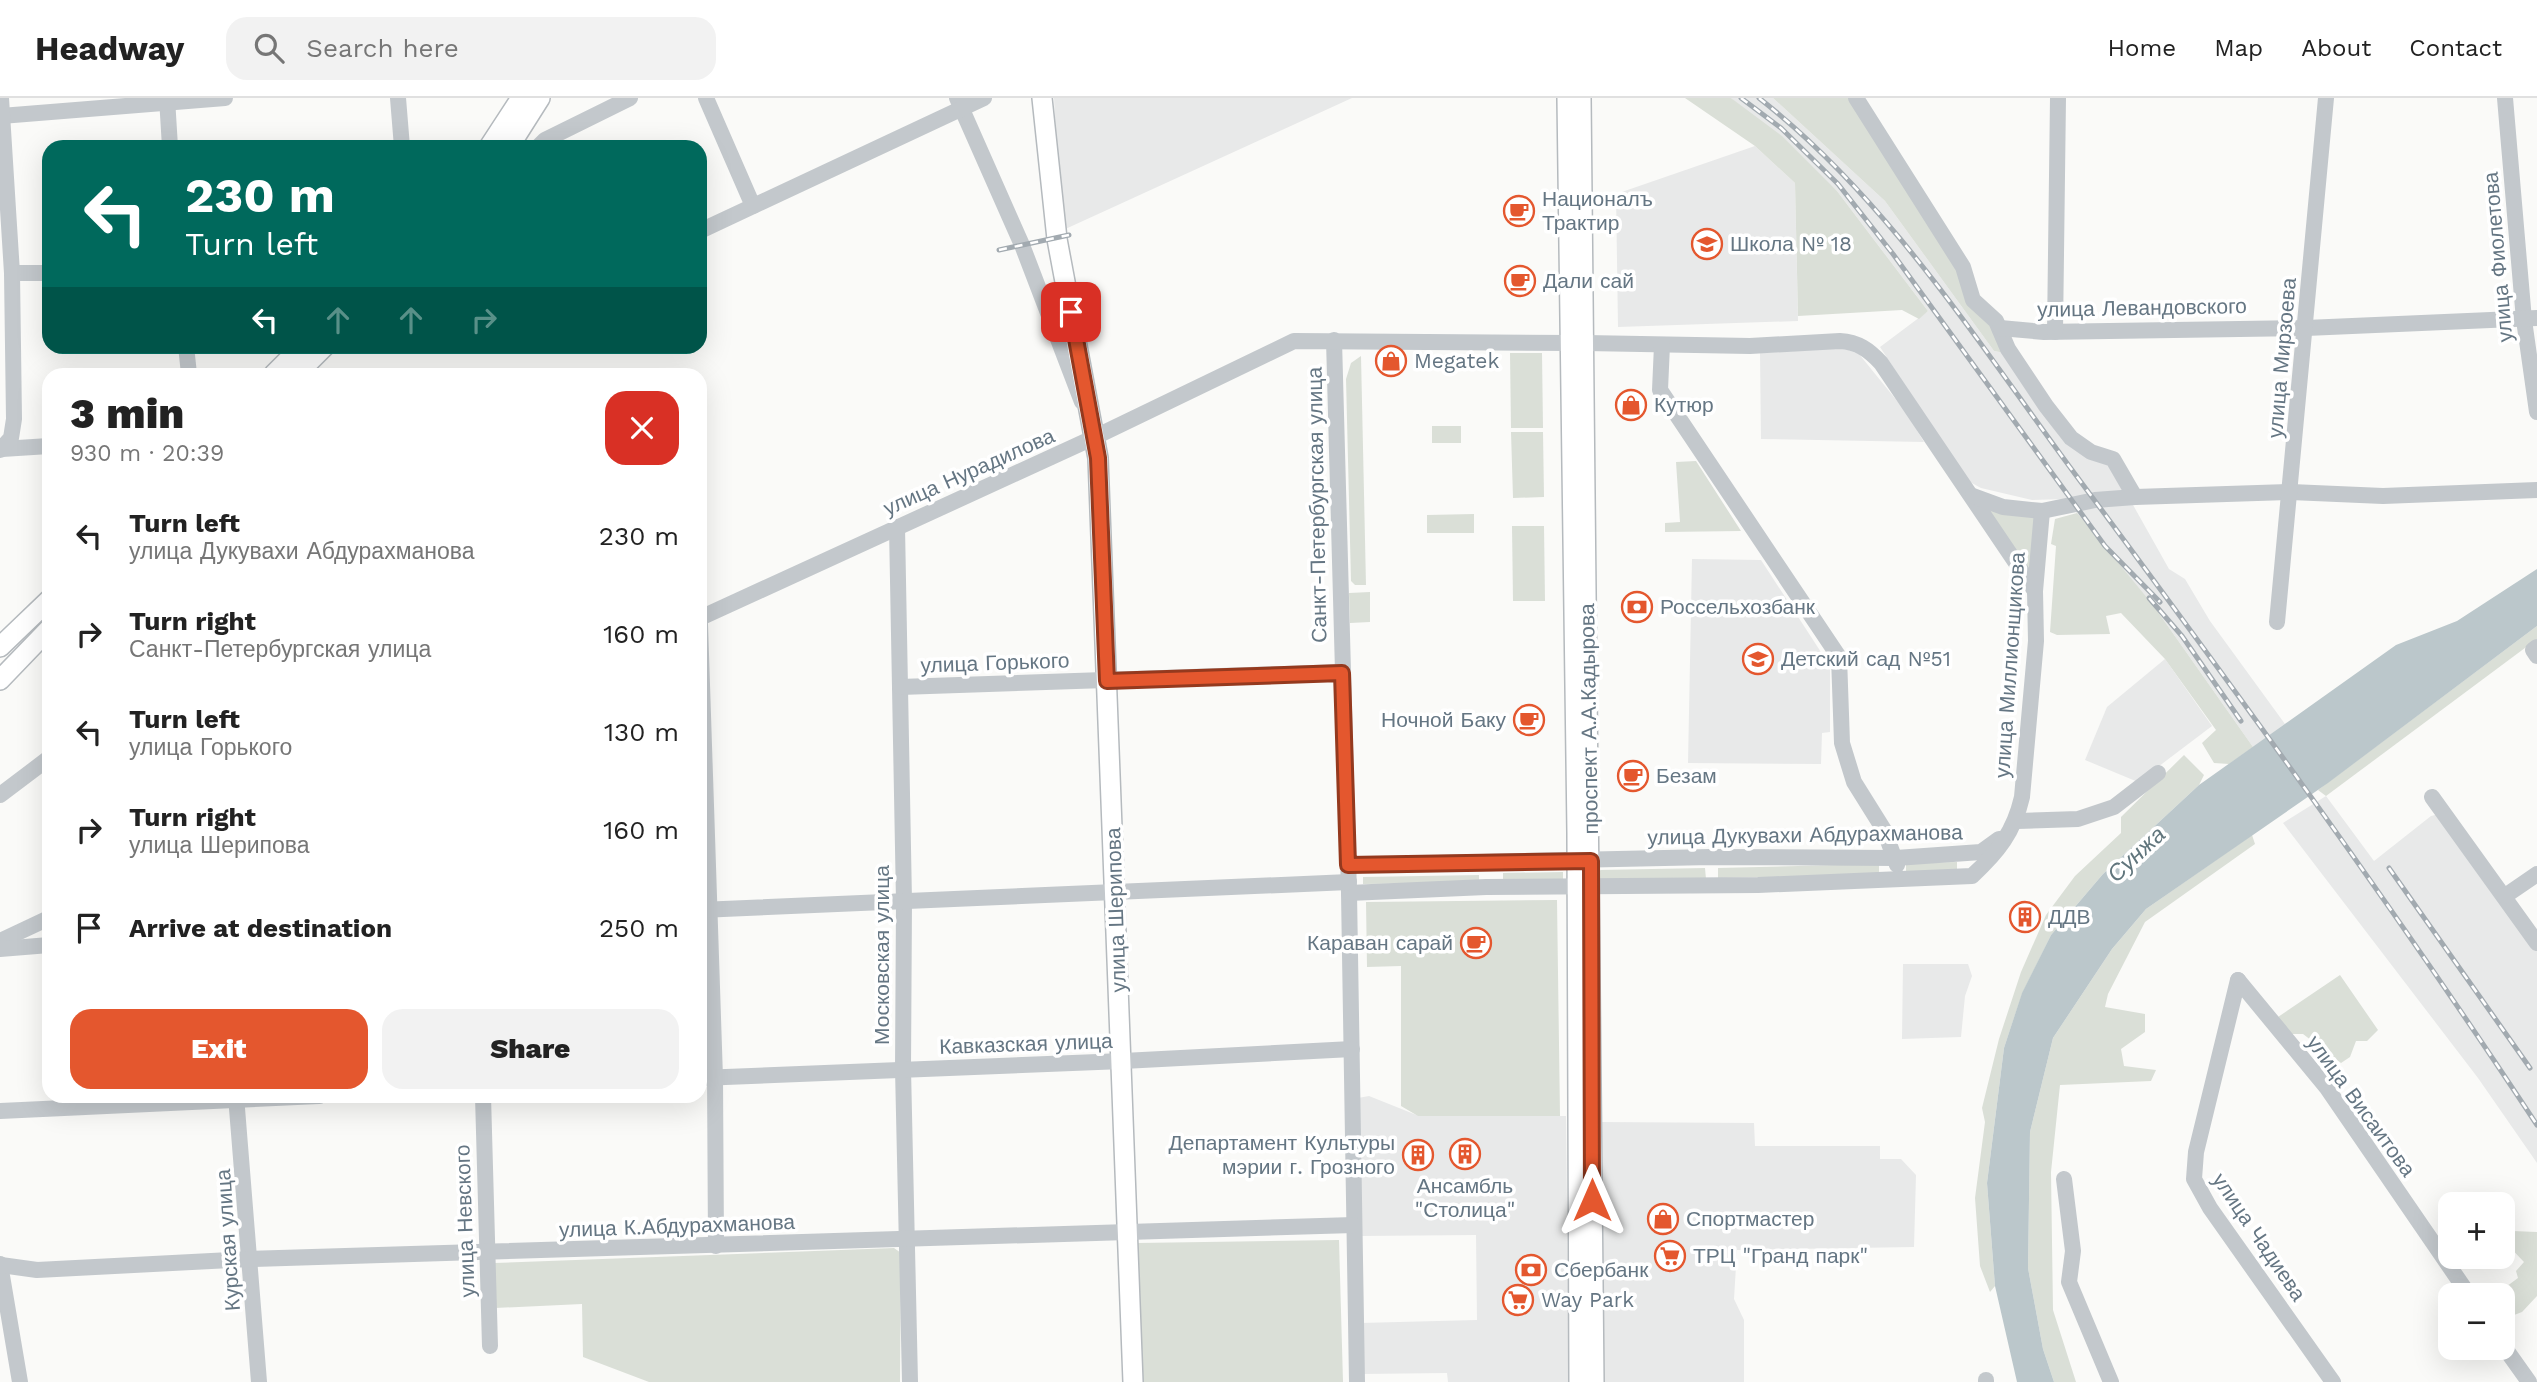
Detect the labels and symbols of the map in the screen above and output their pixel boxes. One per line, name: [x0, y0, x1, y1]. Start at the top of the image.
street label: улица Фиолетова: [2478, 171, 2517, 343]
place label: Националъ Трактир: [1542, 186, 1653, 235]
cafe icon: Националъ Трактир: [1502, 194, 1536, 228]
school or university icon: Школа № 18: [1690, 227, 1724, 261]
place label: Школа № 18: [1730, 231, 1852, 256]
cafe icon: Дали сай: [1503, 264, 1537, 298]
place label: Дали сай: [1543, 268, 1634, 293]
street label: улица Мирзоева: [2262, 276, 2301, 439]
pin: [1041, 282, 1101, 342]
street label: улица Левандовского: [2037, 293, 2247, 322]
shop icon: Megatek: [1374, 344, 1408, 378]
place label: Megatek: [1414, 348, 1499, 373]
street label: Санкт-Петербургская улица: [1302, 366, 1331, 643]
shop icon: Кутюр: [1614, 388, 1648, 422]
place label: Кутюр: [1654, 392, 1714, 417]
street label: улица Нурадилова: [879, 422, 1058, 520]
street label: улица Миллионщикова: [1989, 551, 2030, 779]
bank icon: Россельхозбанк: [1620, 590, 1654, 624]
place label: Россельхозбанк: [1660, 594, 1816, 619]
street label: проспект А.А.Кадырова: [1574, 603, 1603, 835]
school or university icon: Детский сад №51: [1741, 642, 1775, 676]
place label: Детский сад №51: [1781, 646, 1951, 671]
street label: улица Горького: [920, 647, 1070, 678]
cafe icon: Ночной Баку: [1512, 703, 1546, 737]
place label: Ночной Баку: [1381, 707, 1506, 732]
cafe icon: Безам: [1616, 759, 1650, 793]
place label: Безам: [1656, 763, 1717, 788]
street label: улица Дукувахи Абдурахманова: [1647, 819, 1963, 850]
water label: Сунжа: [2102, 821, 2171, 888]
street label: улица Шерипова: [1100, 827, 1131, 993]
street label: Московская улица: [869, 865, 894, 1045]
building icon: ДДВ: [2008, 900, 2042, 934]
place label: ДДВ: [2048, 904, 2090, 929]
cafe icon: Караван сарай: [1459, 926, 1493, 960]
place label: Караван сарай: [1307, 930, 1453, 955]
street label: Кавказская улица: [939, 1028, 1114, 1059]
street label: улица Висаитова: [2302, 1030, 2421, 1181]
place label: Департамент Культуры мэрии г. Грозного: [1169, 1130, 1395, 1179]
building icon: Ансамбль "Столица": [1448, 1137, 1482, 1171]
building icon: Департамент Культуры мэрии г. Грозного: [1401, 1138, 1435, 1172]
street label: улица Невского: [449, 1144, 480, 1298]
position arrow: [1555, 1163, 1629, 1237]
street label: Курская улица: [210, 1168, 245, 1312]
street label: улица Чадиева: [2207, 1168, 2312, 1306]
place label: Ансамбль "Столица": [1415, 1173, 1515, 1222]
shop icon: Спортмастер: [1646, 1202, 1680, 1236]
place label: Спортмастер: [1686, 1206, 1814, 1231]
street label: улица К.Абдурахманова: [559, 1209, 796, 1242]
supermarket icon: ТРЦ "Гранд парк": [1653, 1239, 1687, 1273]
place label: ТРЦ "Гранд парк": [1693, 1243, 1868, 1268]
bank icon: Сбербанк: [1514, 1253, 1548, 1287]
place label: Сбербанк: [1554, 1257, 1649, 1282]
supermarket icon: Way Park: [1501, 1283, 1535, 1317]
place label: Way Park: [1541, 1287, 1634, 1312]

